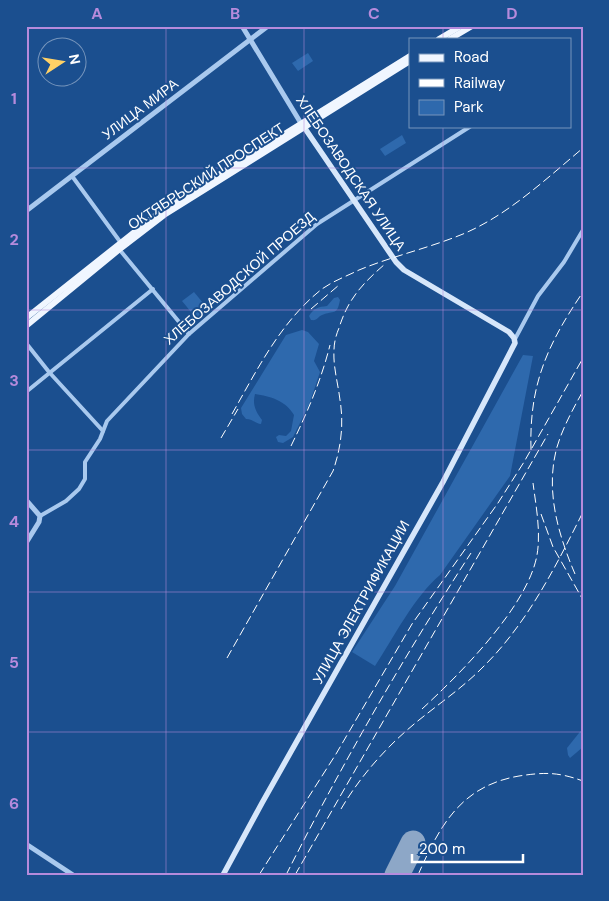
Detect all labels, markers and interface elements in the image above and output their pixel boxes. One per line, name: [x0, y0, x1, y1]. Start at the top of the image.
text: A: [91, 3, 103, 24]
text: B: [230, 3, 240, 24]
text: C: [368, 3, 380, 24]
text: D: [506, 3, 518, 24]
north arrow: [38, 38, 88, 88]
legend: [409, 38, 572, 128]
text: Road: [454, 47, 489, 67]
text: N: [65, 52, 85, 66]
text: Railway: [454, 73, 506, 93]
street label: УЛИЦА МИРА: [98, 74, 182, 143]
text: 1: [11, 88, 17, 109]
street label: ХЛЕБОЗАВОДСКАЯ УЛИЦА: [292, 92, 410, 255]
text: Park: [454, 97, 484, 117]
street label: ОКТЯБРЬСКИЙ ПРОСПЕКТ: [124, 118, 288, 233]
street label: ХЛЕБОЗАВОДСКОЙ ПРОЕЗД: [160, 207, 319, 349]
text: 2: [9, 229, 19, 250]
text: 3: [9, 370, 19, 391]
text: 4: [9, 511, 19, 532]
street label: УЛИЦА ЭЛЕКТРИФИКАЦИИ: [309, 517, 413, 687]
text: 5: [9, 652, 19, 673]
text: 6: [9, 793, 19, 814]
scale bar: [412, 831, 523, 863]
text: 200 m: [419, 839, 465, 859]

